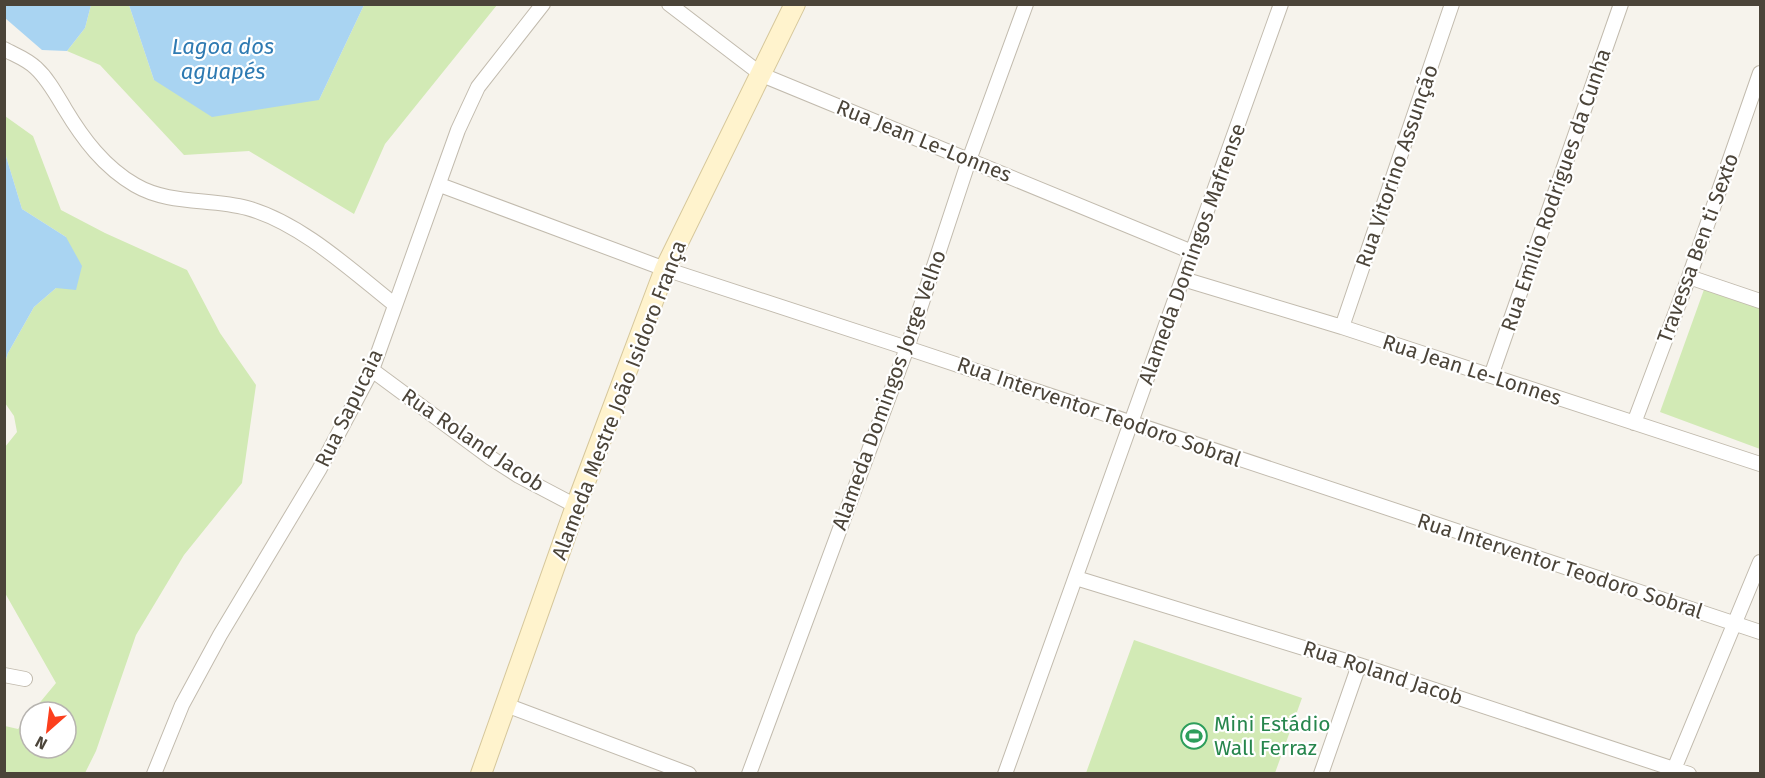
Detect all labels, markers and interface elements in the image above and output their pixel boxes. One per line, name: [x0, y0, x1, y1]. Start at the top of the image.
water label: Lagoa dos aguapés: [172, 33, 274, 85]
street label: Rua Emílio Rodrigues da Cunha: [1495, 45, 1617, 335]
street label: Rua Vitorino Assunção: [1350, 61, 1444, 271]
street label: Rua Jean Le-Lonnes: [833, 94, 1016, 188]
street label: Alameda Domingos Mafrense: [1133, 120, 1251, 388]
street label: Travessa Ben ti Sexto: [1652, 150, 1744, 346]
street label: Alameda Mestre João Isidoro França: [546, 237, 692, 563]
street label: Alameda Domingos Jorge Velho: [826, 246, 952, 534]
street label: Rua Jean Le-Lonnes: [1379, 329, 1565, 411]
street label: Rua Sapucaia: [309, 345, 389, 471]
street label: Rua Interventor Teodoro Sobral: [953, 351, 1245, 473]
street label: Rua Roland Jacob: [397, 383, 549, 497]
street label: Rua Interventor Teodoro Sobral: [1414, 507, 1706, 625]
street label: Rua Roland Jacob: [1300, 635, 1466, 711]
north arrow: [18, 700, 78, 760]
place label: Mini Estádio Wall Ferraz: [1214, 711, 1331, 761]
sports icon: Mini Estádio Wall Ferraz: [1179, 721, 1209, 751]
text: N: [32, 732, 50, 754]

